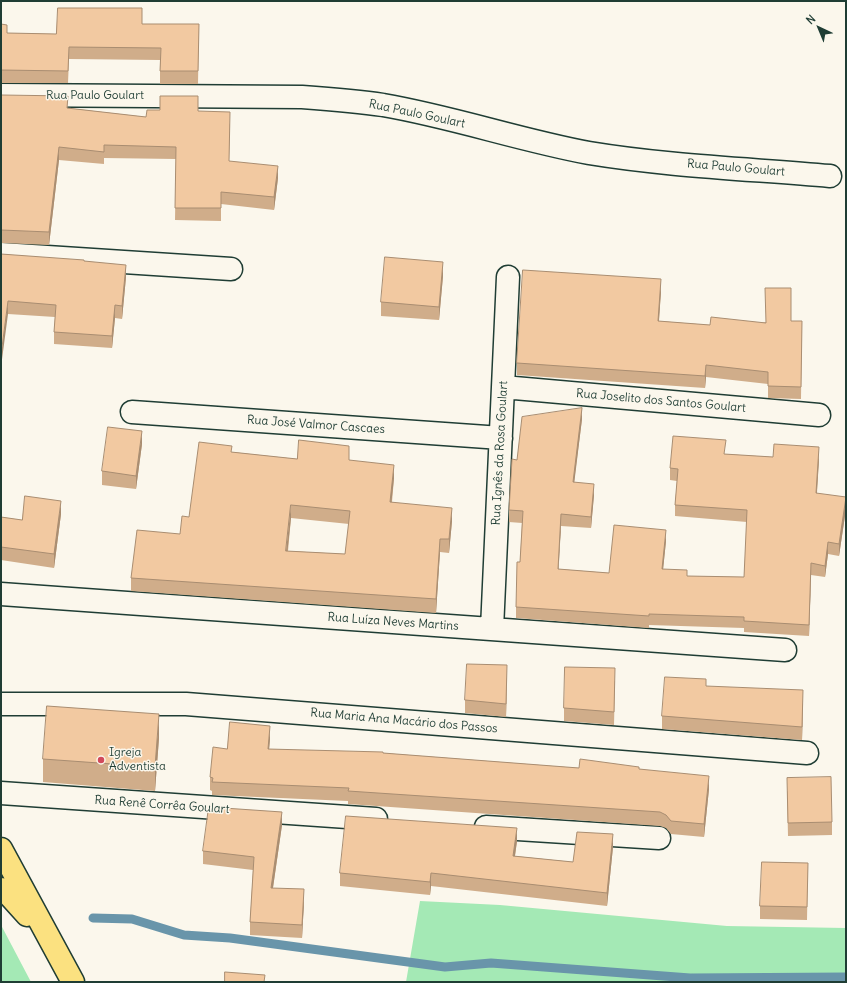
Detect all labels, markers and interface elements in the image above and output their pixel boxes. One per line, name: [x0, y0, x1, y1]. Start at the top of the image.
north arrow: [799, 8, 839, 48]
text: N: [803, 12, 818, 27]
street label: Rua Paulo Goulart: [46, 89, 144, 103]
street label: Rua Paulo Goulart: [368, 97, 466, 131]
street label: Rua Paulo Goulart: [686, 157, 786, 179]
street label: Rua Ignês da Rosa Goulart: [489, 380, 511, 526]
street label: Rua Joselito dos Santos Goulart: [575, 386, 747, 416]
street label: Rua José Valmor Cascaes: [247, 413, 385, 437]
street label: Rua Luíza Neves Martins: [327, 610, 459, 634]
street label: Rua Maria Ana Macário dos Passos: [310, 706, 498, 736]
place label: Igreja Adventista: [109, 746, 166, 774]
marker: Igreja Adventista: [96, 755, 106, 765]
street label: Rua Renê Corrêa Goulart: [94, 793, 230, 817]

